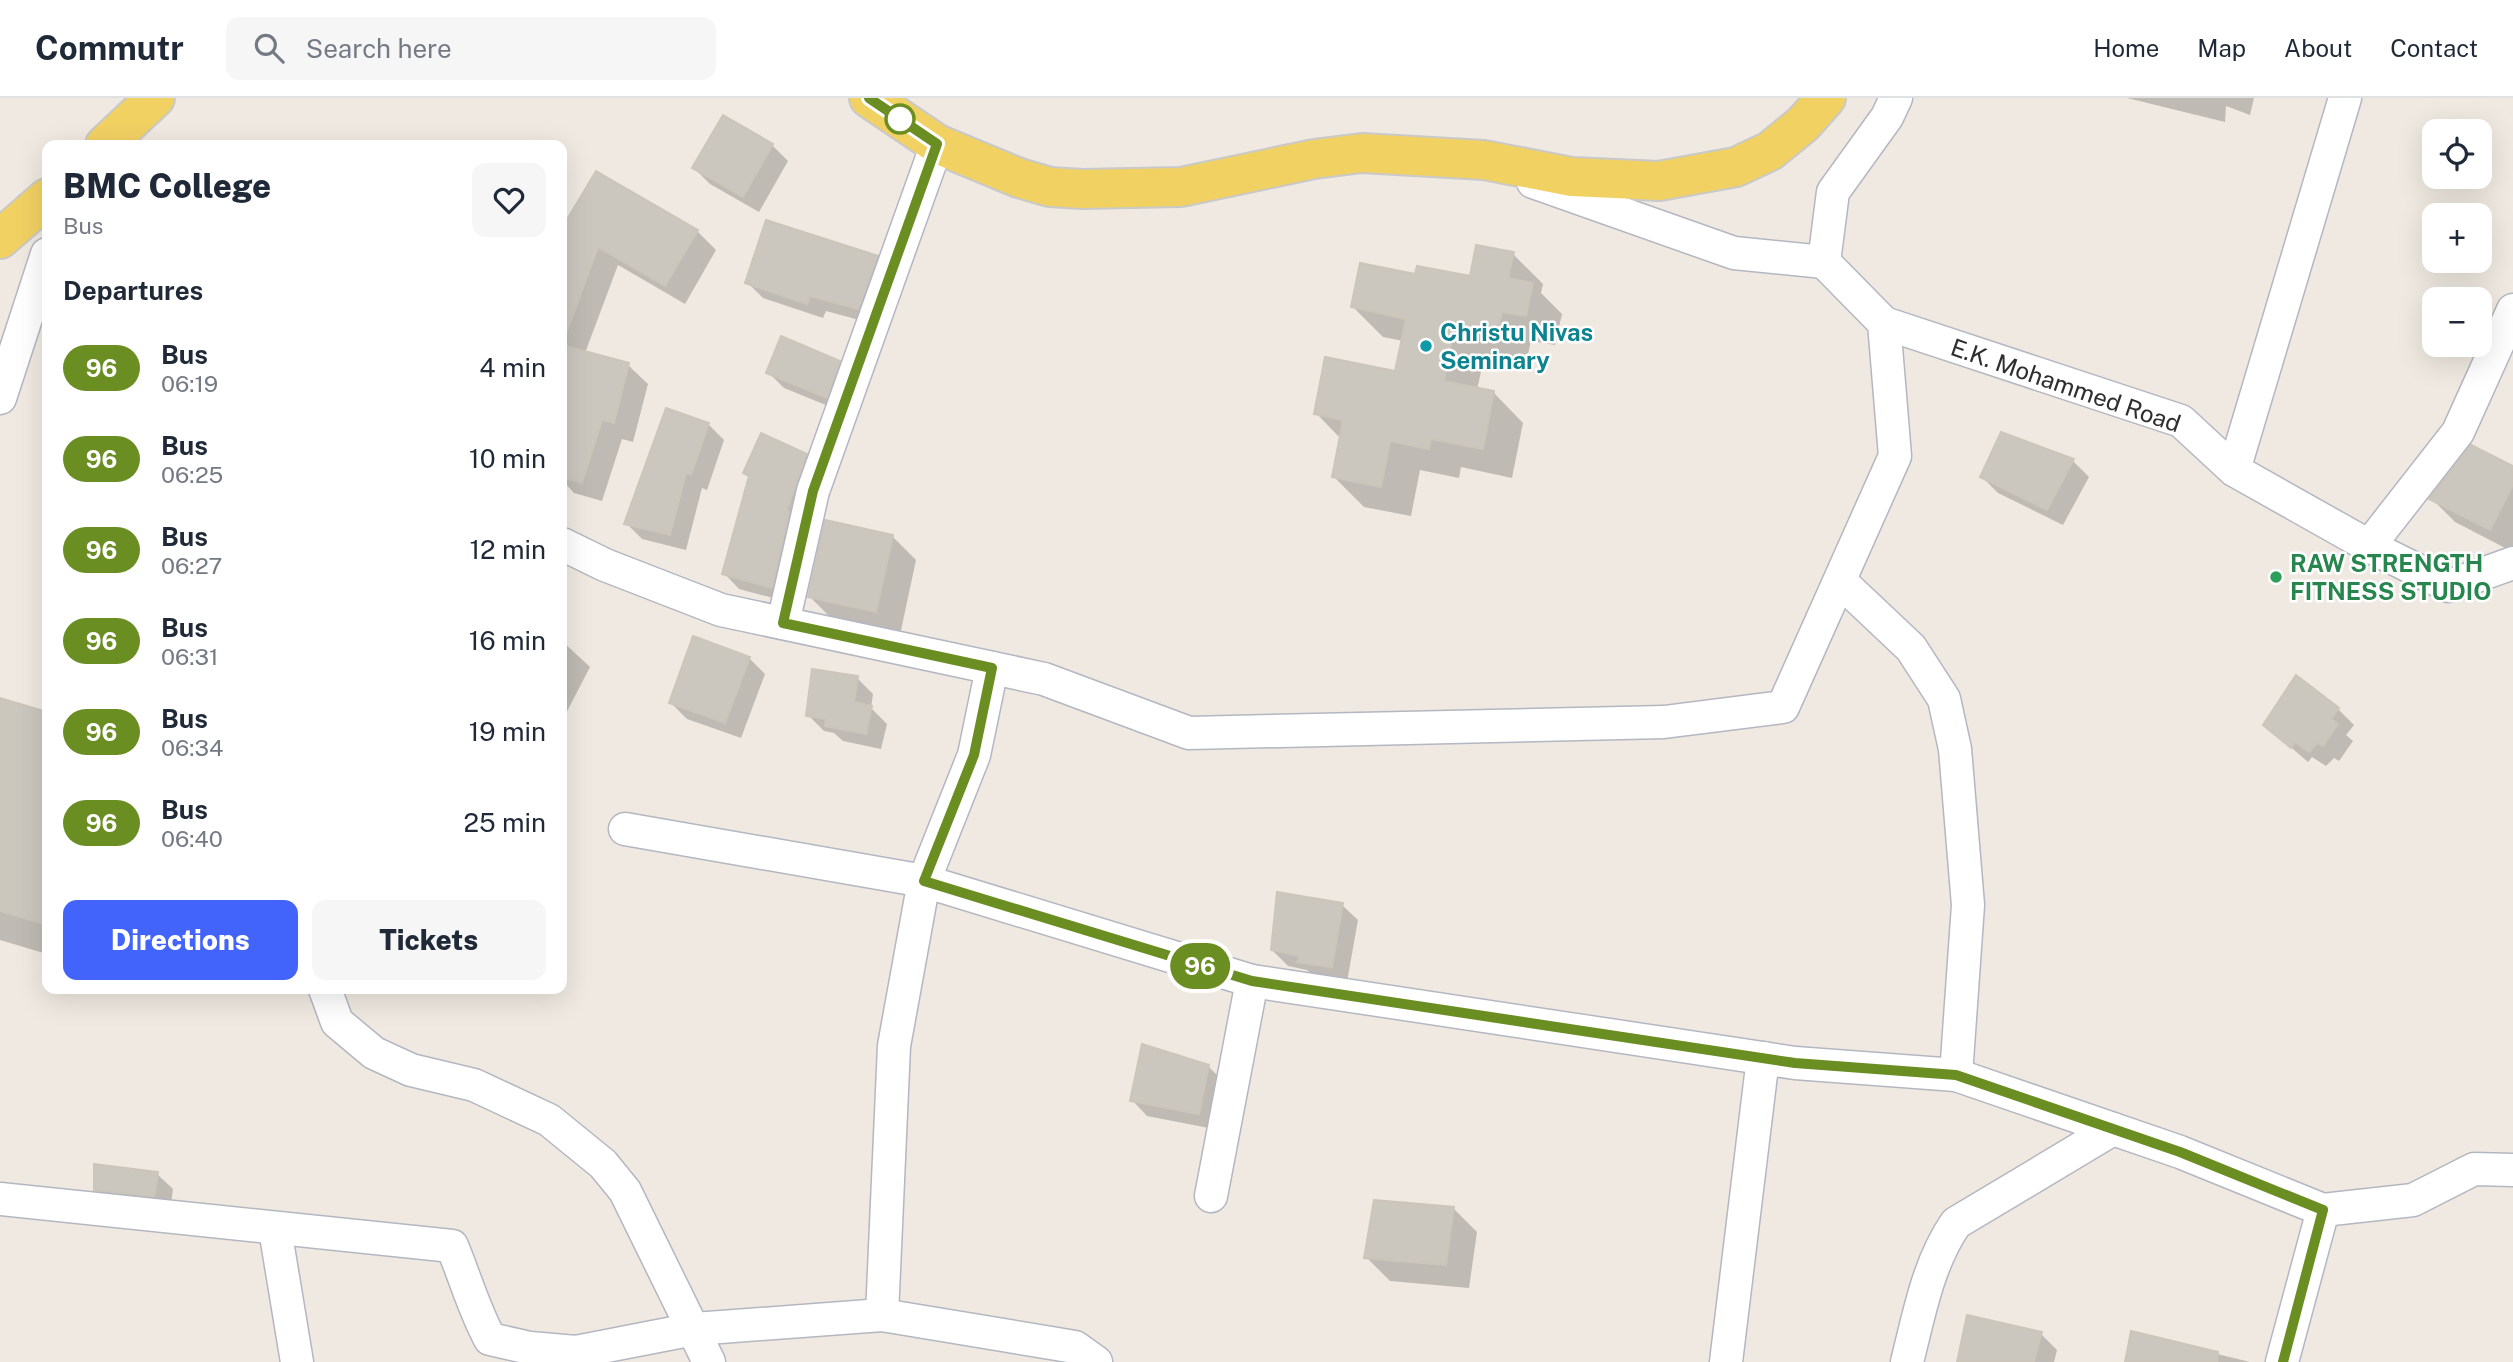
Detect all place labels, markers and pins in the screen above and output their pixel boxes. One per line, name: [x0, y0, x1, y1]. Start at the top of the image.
unlabelled marker: [885, 104, 915, 134]
place label: Christu Nivas Seminary: [1440, 318, 1593, 374]
marker: Christu Nivas Seminary: [1418, 338, 1434, 354]
place label: RAW STRENGTH FITNESS STUDIO: [2290, 549, 2492, 605]
marker: RAW STRENGTH FITNESS STUDIO: [2268, 569, 2284, 585]

